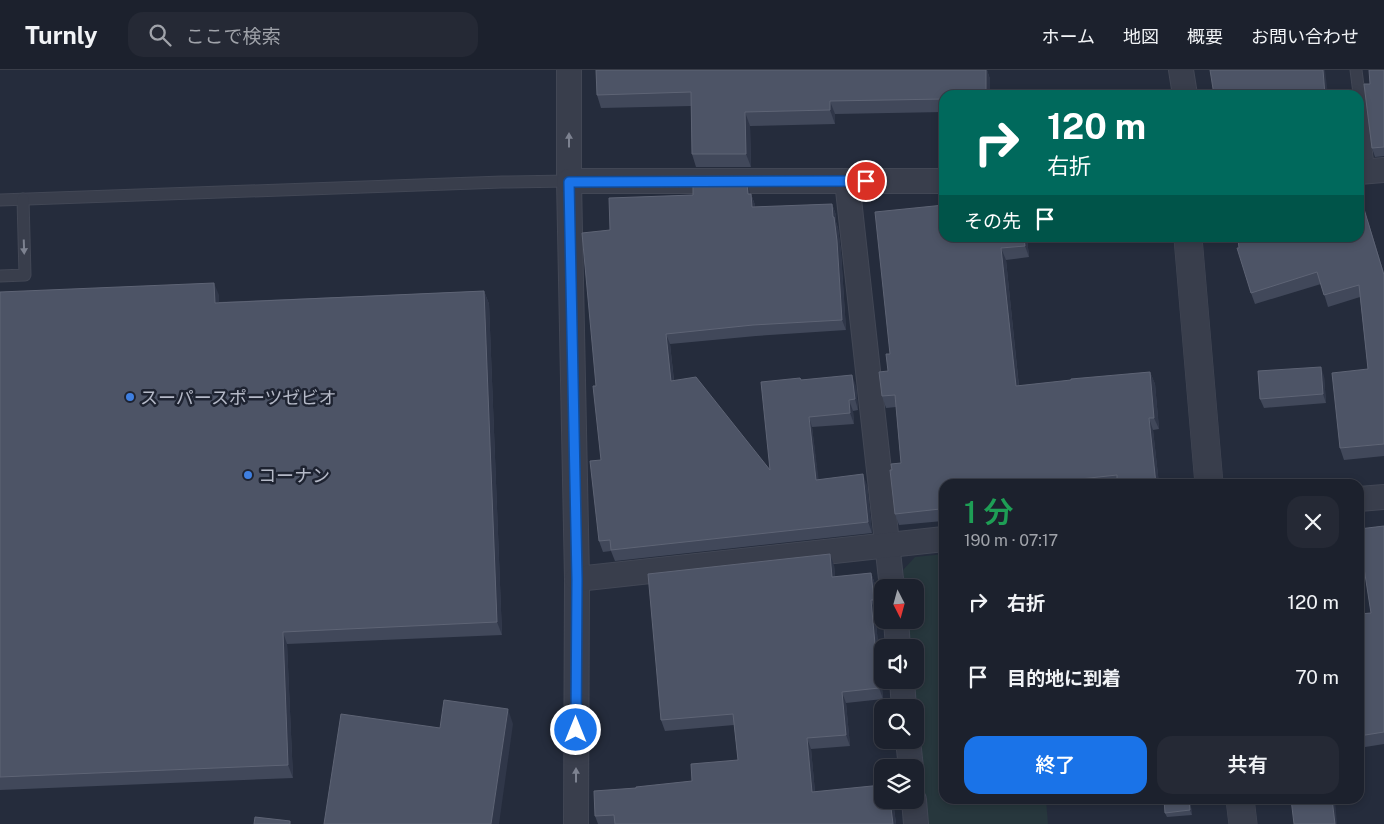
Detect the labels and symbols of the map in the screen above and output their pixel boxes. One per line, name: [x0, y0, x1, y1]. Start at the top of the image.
one-way arrow: [565, 132, 573, 148]
pin: [845, 160, 887, 202]
one-way arrow: [20, 240, 28, 256]
place label: スーパースポーツゼビオ: [140, 387, 337, 408]
marker: スーパースポーツゼビオ: [124, 391, 136, 403]
place label: コーナン: [258, 465, 330, 486]
marker: コーナン: [242, 469, 254, 481]
north arrow: [874, 579, 924, 629]
position arrow: [549, 703, 601, 755]
one-way arrow: [572, 767, 580, 783]

